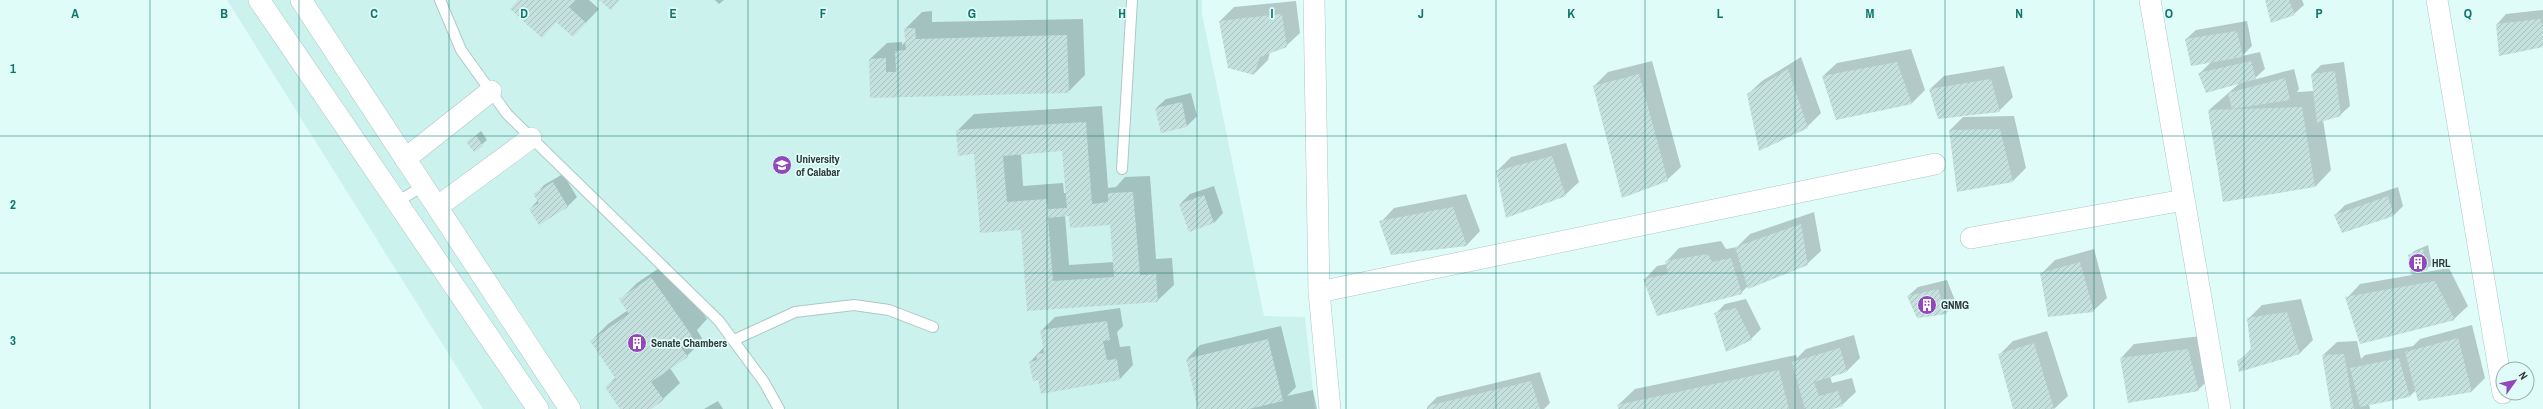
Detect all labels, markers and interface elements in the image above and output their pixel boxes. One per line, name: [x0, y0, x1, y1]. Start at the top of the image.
text: A: [71, 5, 79, 22]
text: B: [220, 5, 228, 22]
text: C: [370, 5, 378, 22]
text: D: [520, 5, 528, 22]
text: E: [669, 5, 677, 22]
text: F: [820, 5, 827, 22]
text: G: [968, 5, 976, 22]
text: H: [1118, 5, 1126, 22]
text: I: [1271, 5, 1274, 22]
text: J: [1418, 5, 1424, 22]
text: K: [1567, 5, 1575, 22]
text: L: [1717, 5, 1724, 22]
text: M: [1866, 5, 1875, 22]
text: N: [2015, 5, 2023, 22]
text: O: [2165, 5, 2173, 22]
text: P: [2315, 5, 2323, 22]
text: Q: [2464, 5, 2472, 22]
text: 1: [10, 60, 16, 77]
place label: University of Calabar: [796, 152, 841, 179]
school or university icon: University of Calabar: [771, 154, 793, 176]
text: 2: [10, 196, 16, 213]
building icon: HRL: [2407, 252, 2429, 274]
place label: HRL: [2432, 256, 2451, 270]
building icon: GNMG: [1916, 294, 1938, 316]
place label: GNMG: [1941, 298, 1969, 312]
text: 3: [10, 332, 16, 349]
building icon: Senate Chambers: [626, 332, 648, 354]
place label: Senate Chambers: [651, 336, 727, 350]
north arrow: [2495, 361, 2535, 401]
text: N: [2516, 369, 2531, 382]

